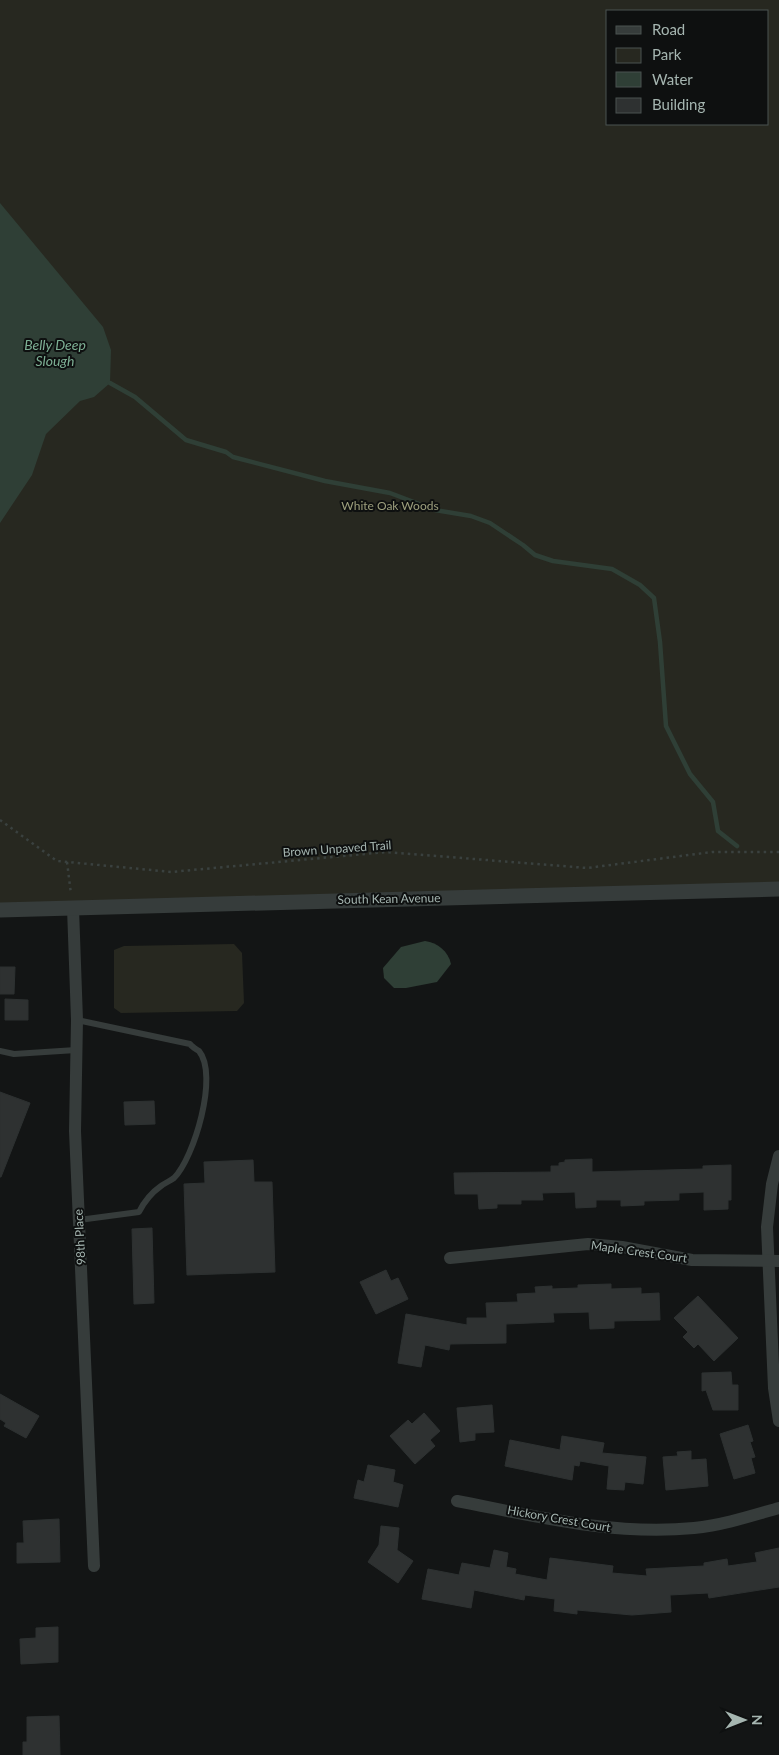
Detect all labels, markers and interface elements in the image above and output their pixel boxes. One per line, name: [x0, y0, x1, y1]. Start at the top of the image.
legend: [606, 10, 769, 125]
text: Road: [652, 20, 685, 38]
text: Park: [652, 45, 682, 63]
text: Water: [652, 70, 693, 88]
text: Building: [652, 95, 705, 113]
water label: Belly Deep Slough: [24, 336, 86, 369]
park label: White Oak Woods: [341, 498, 439, 513]
street label: Brown Unpaved Trail: [282, 837, 392, 860]
street label: South Kean Avenue: [337, 890, 441, 907]
street label: 98th Place: [71, 1209, 88, 1265]
street label: Maple Crest Court: [590, 1237, 689, 1266]
street label: Hickory Crest Court: [506, 1502, 613, 1535]
north arrow: [719, 1695, 769, 1745]
text: N: [749, 1715, 766, 1725]

